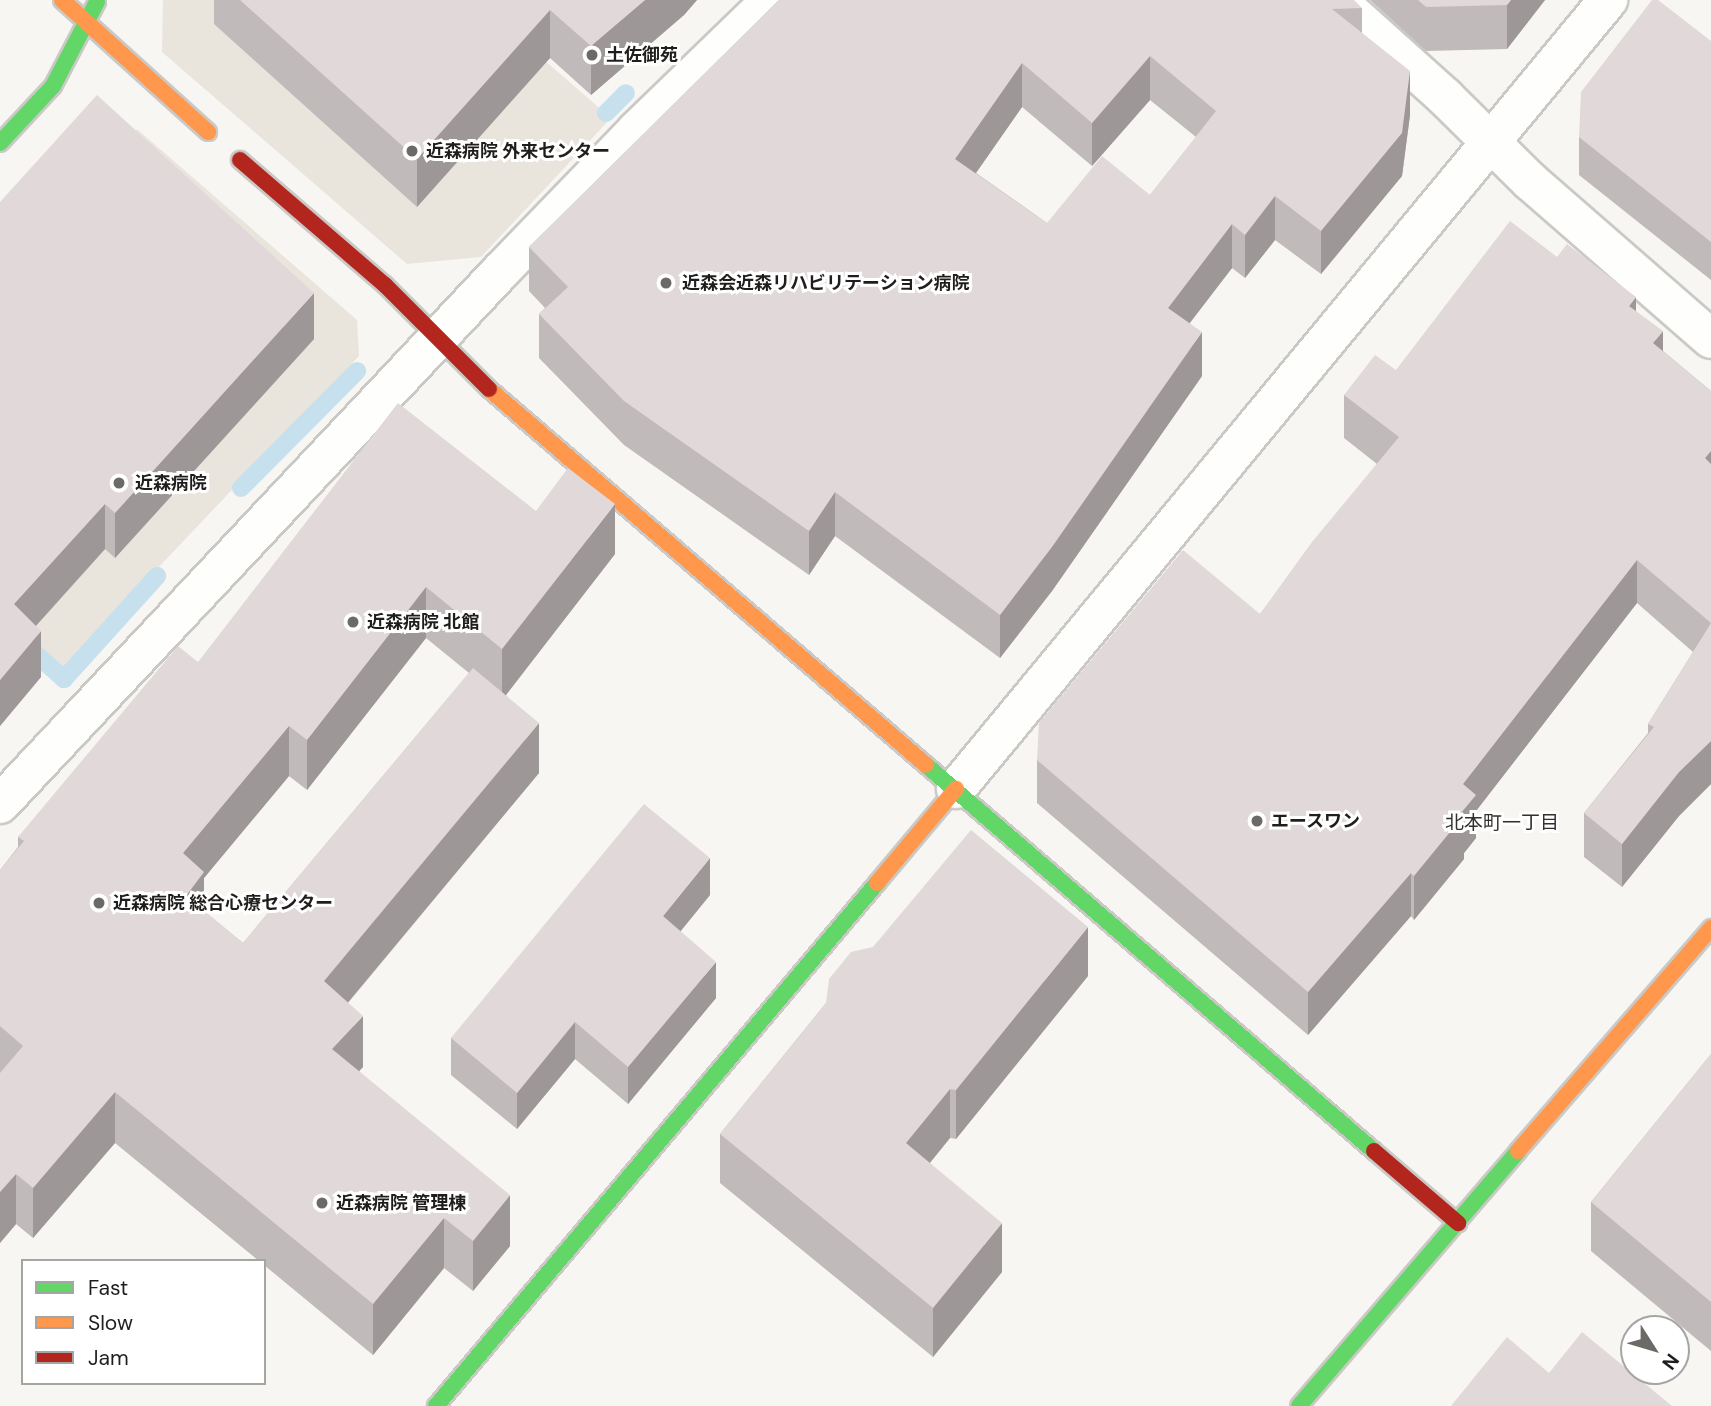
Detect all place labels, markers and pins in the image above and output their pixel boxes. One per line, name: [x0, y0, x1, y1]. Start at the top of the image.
place label: 土佐御苑: [606, 44, 678, 66]
marker: 土佐御苑: [584, 47, 600, 63]
place label: 近森病院 外来センター: [426, 140, 610, 162]
marker: 近森病院 外来センター: [404, 143, 420, 159]
place label: 近森会近森リハビリテーション病院: [682, 272, 970, 294]
marker: 近森会近森リハビリテーション病院: [656, 273, 676, 293]
place label: 近森病院: [135, 472, 207, 494]
marker: 近森病院: [109, 473, 129, 493]
place label: 近森病院 北館: [367, 611, 479, 633]
marker: 近森病院 北館: [345, 614, 361, 630]
place label: エースワン: [1271, 810, 1361, 832]
marker: エースワン: [1249, 813, 1265, 829]
place label: 近森病院 総合心療センター: [113, 892, 333, 914]
marker: 近森病院 総合心療センター: [91, 895, 107, 911]
place label: 近森病院 管理棟: [336, 1192, 466, 1214]
marker: 近森病院 管理棟: [314, 1195, 330, 1211]

